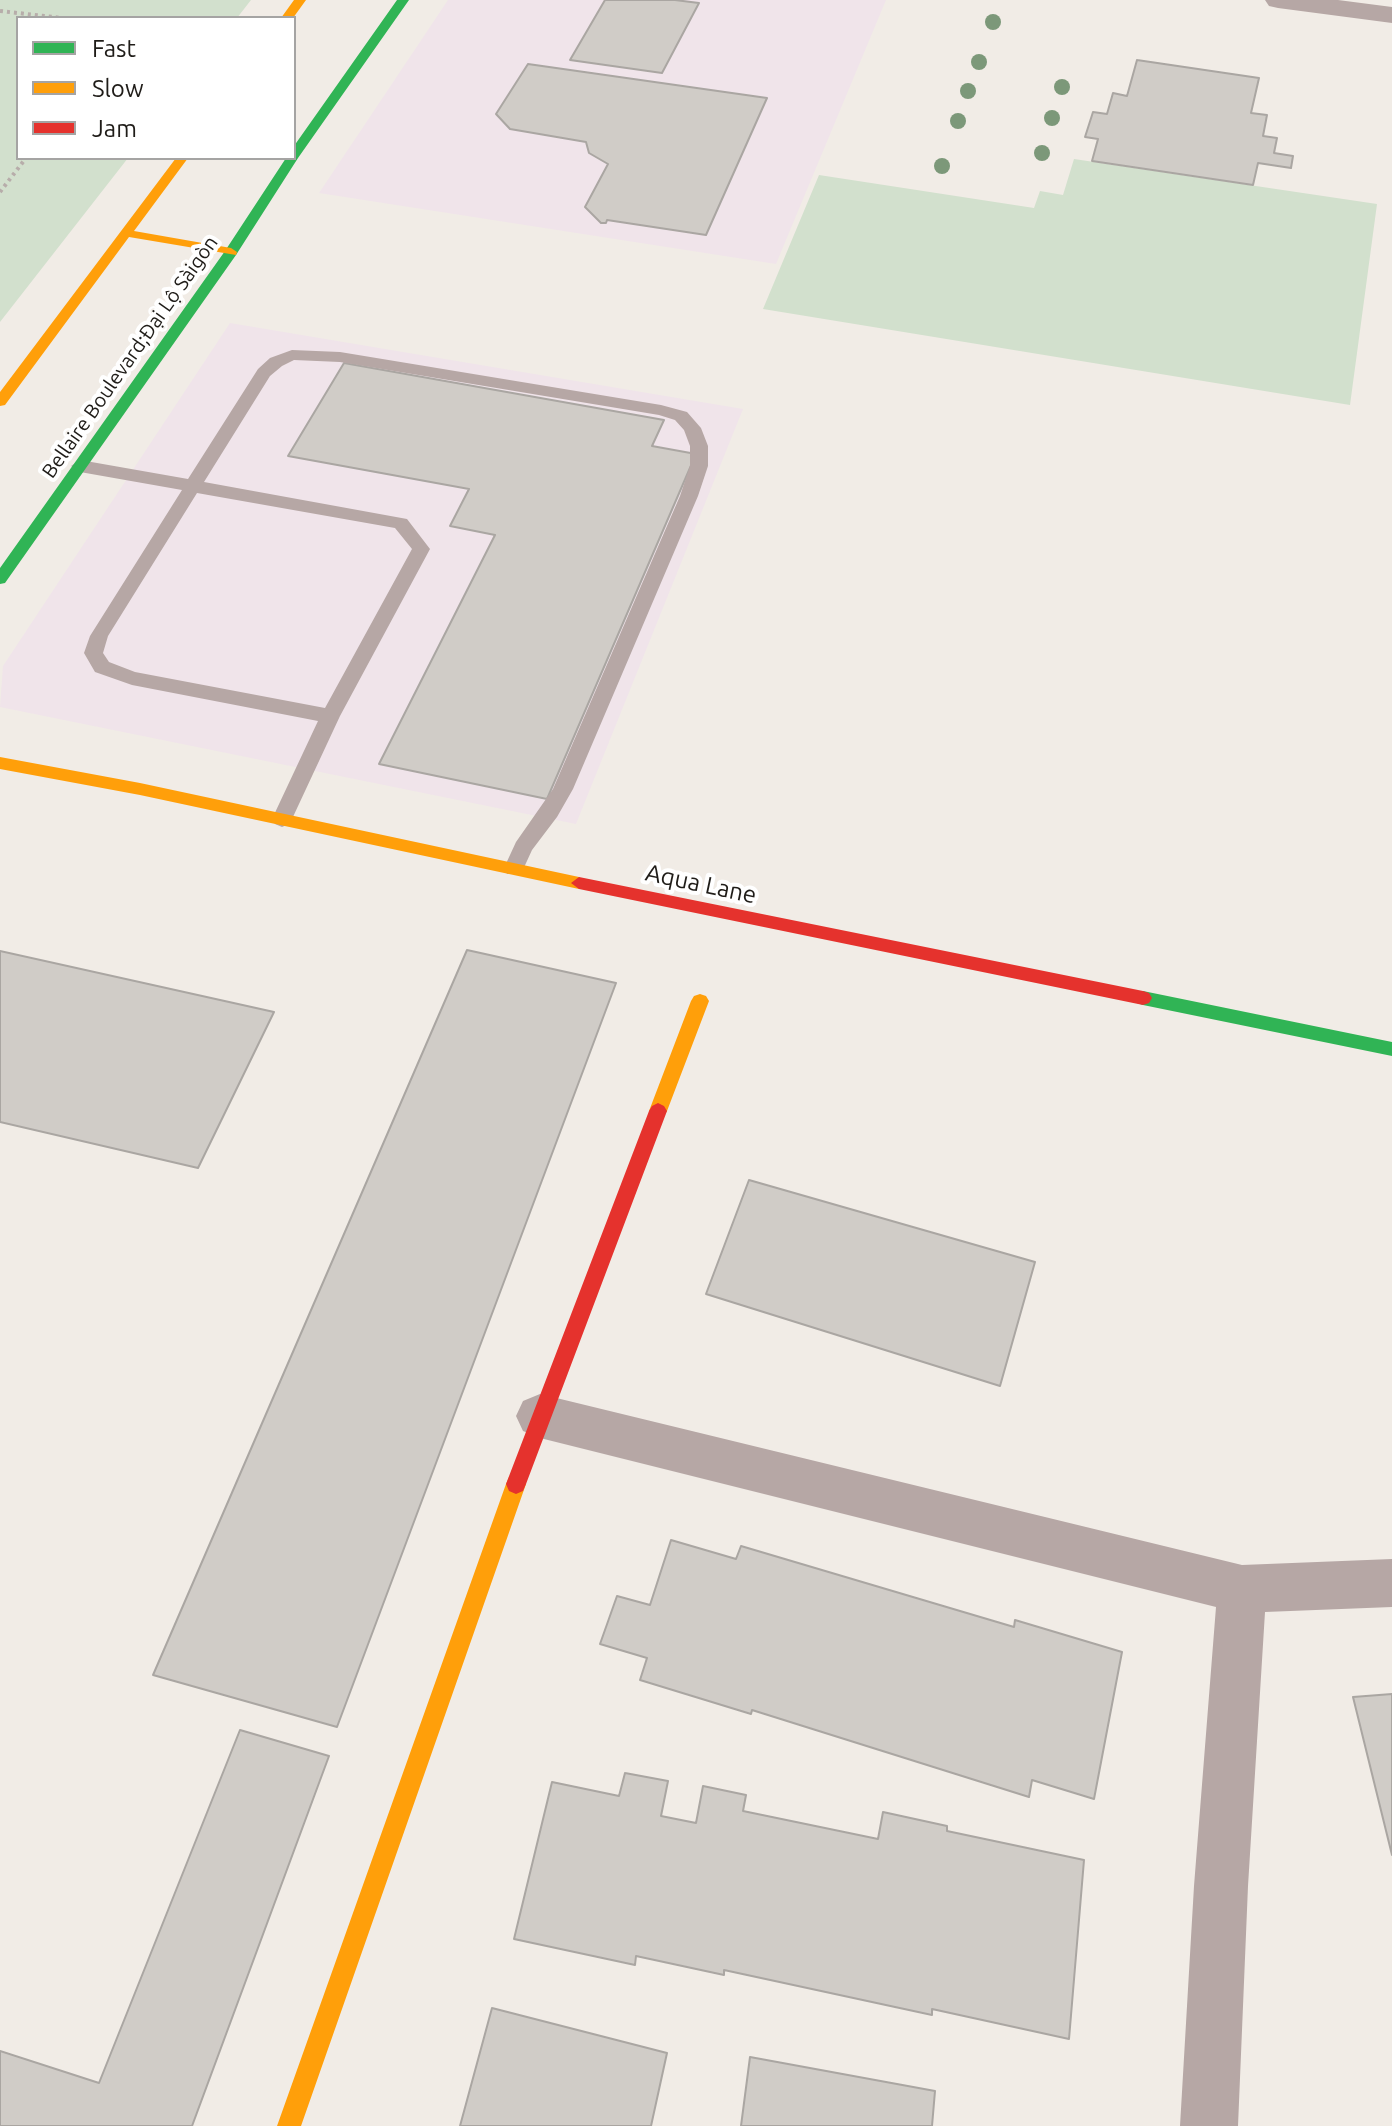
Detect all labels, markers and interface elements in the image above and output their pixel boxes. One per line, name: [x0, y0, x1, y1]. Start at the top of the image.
legend: [16, 16, 296, 160]
text: Fast: [92, 35, 136, 62]
text: Slow: [92, 75, 144, 102]
text: Jam: [92, 115, 137, 142]
street label: Bellaire Boulevard;Đại Lộ Sàigòn: [37, 231, 223, 483]
street label: Aqua Lane: [643, 858, 759, 910]

